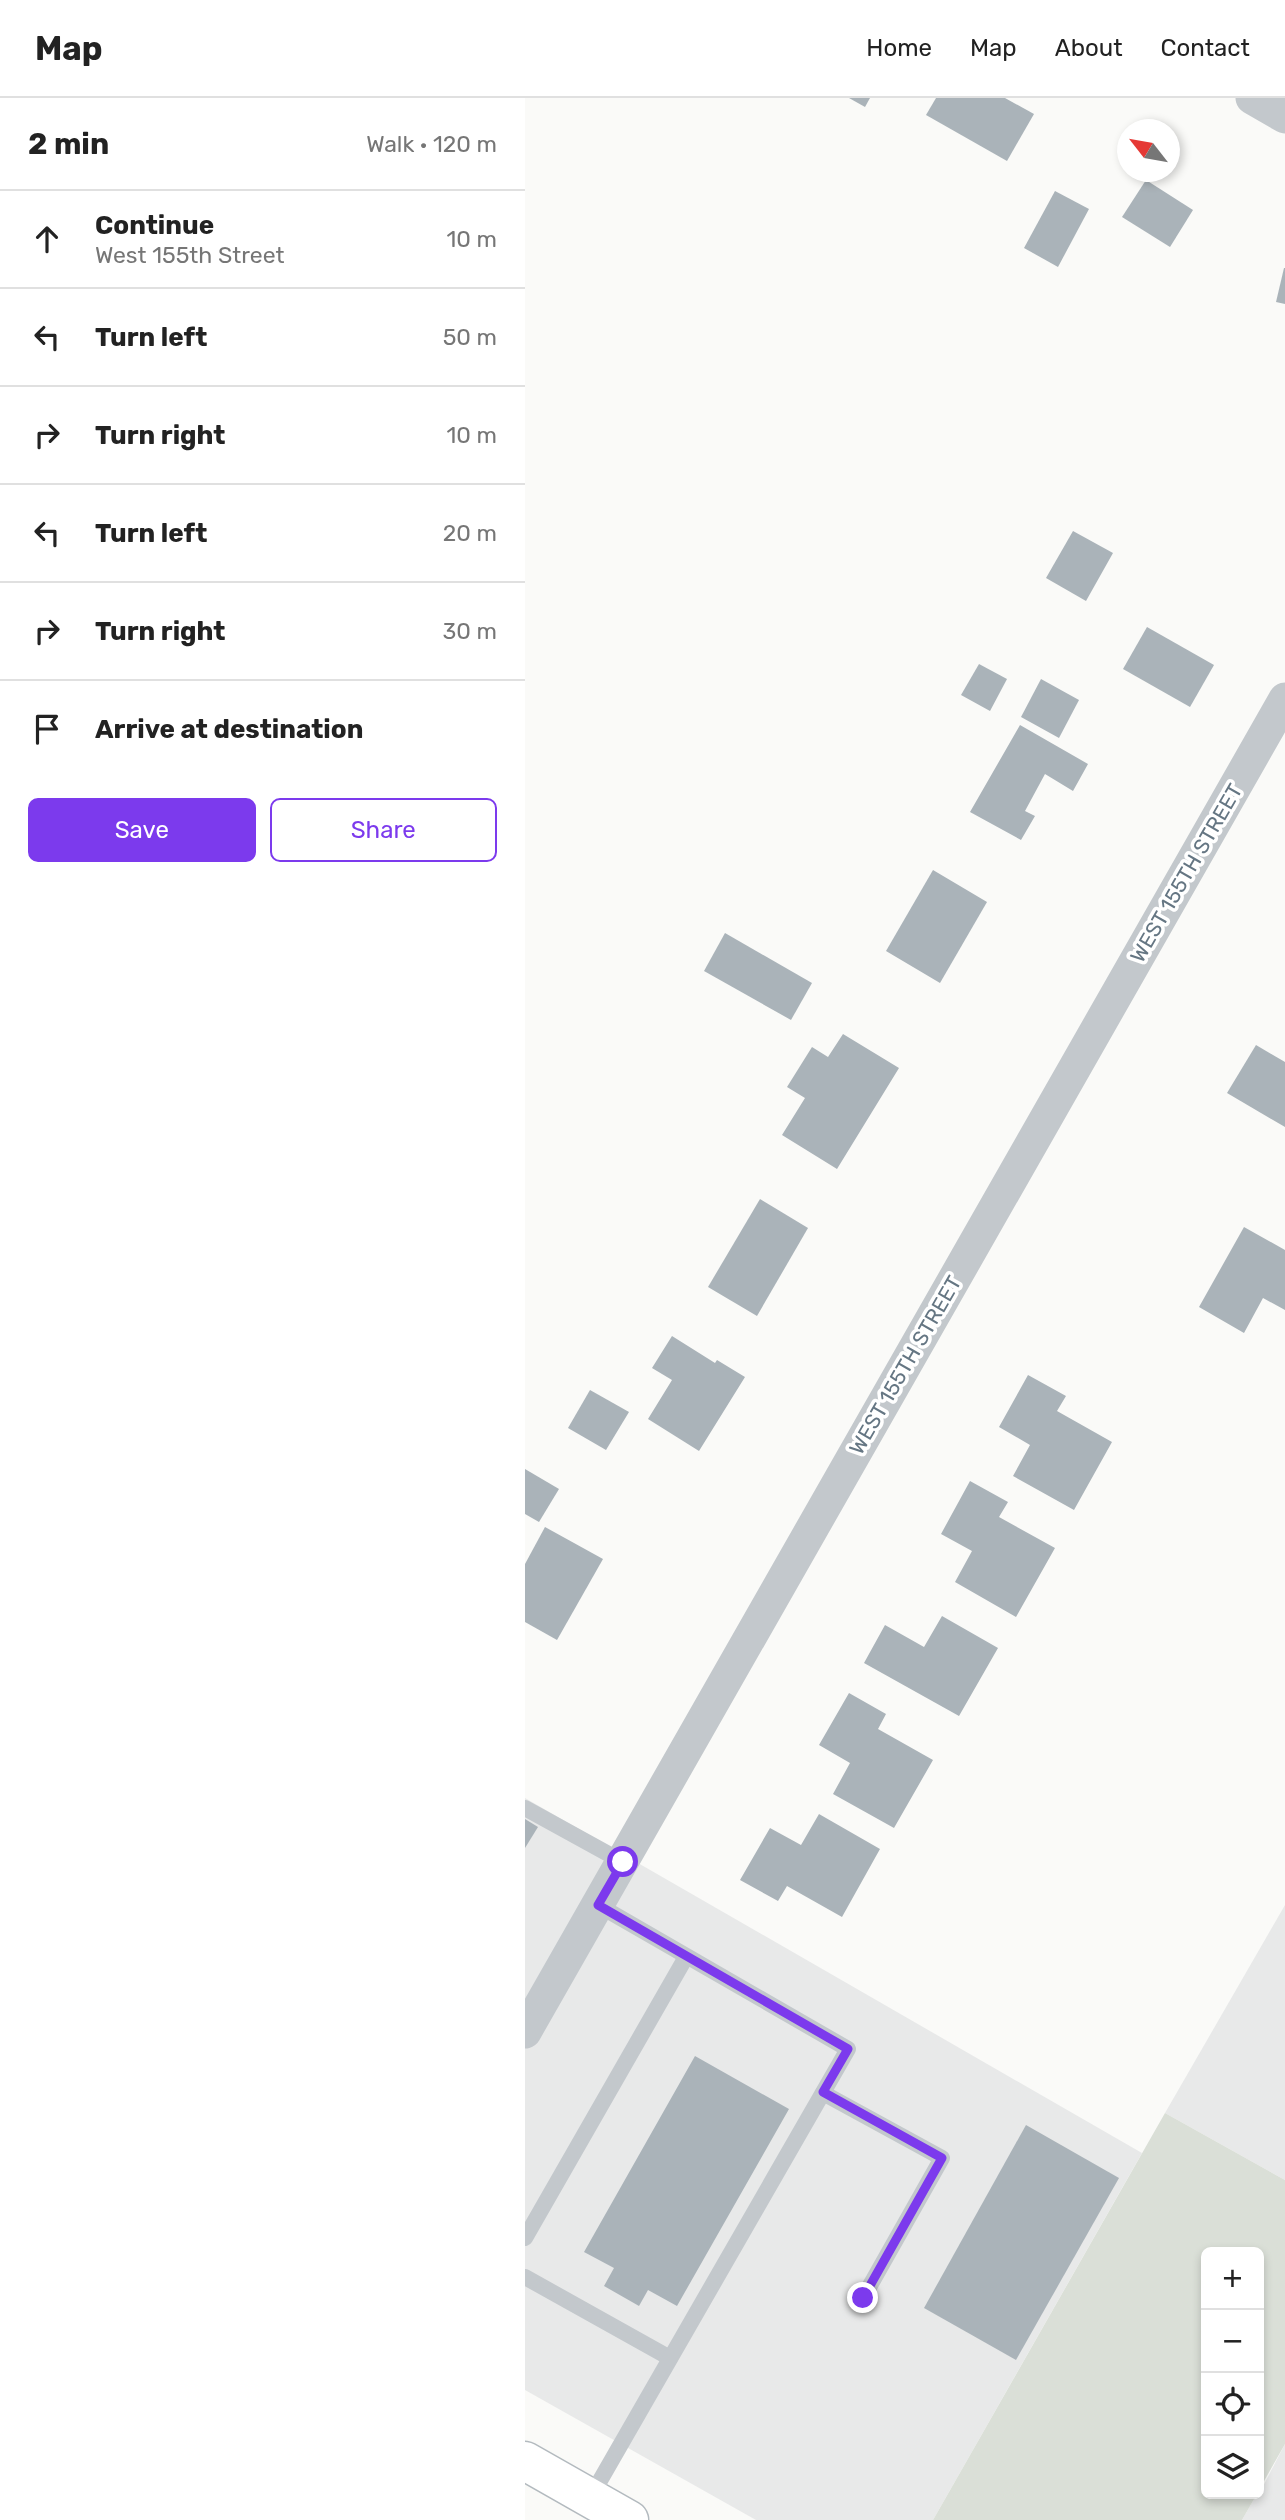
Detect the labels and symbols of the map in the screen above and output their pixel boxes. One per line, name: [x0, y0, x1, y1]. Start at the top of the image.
north arrow: [1117, 119, 1180, 182]
street label: WEST 155TH STREET: [1125, 779, 1247, 967]
street label: WEST 155TH STREET: [844, 1271, 966, 1459]
route start: [607, 1846, 638, 1877]
route end: [847, 2282, 878, 2313]

